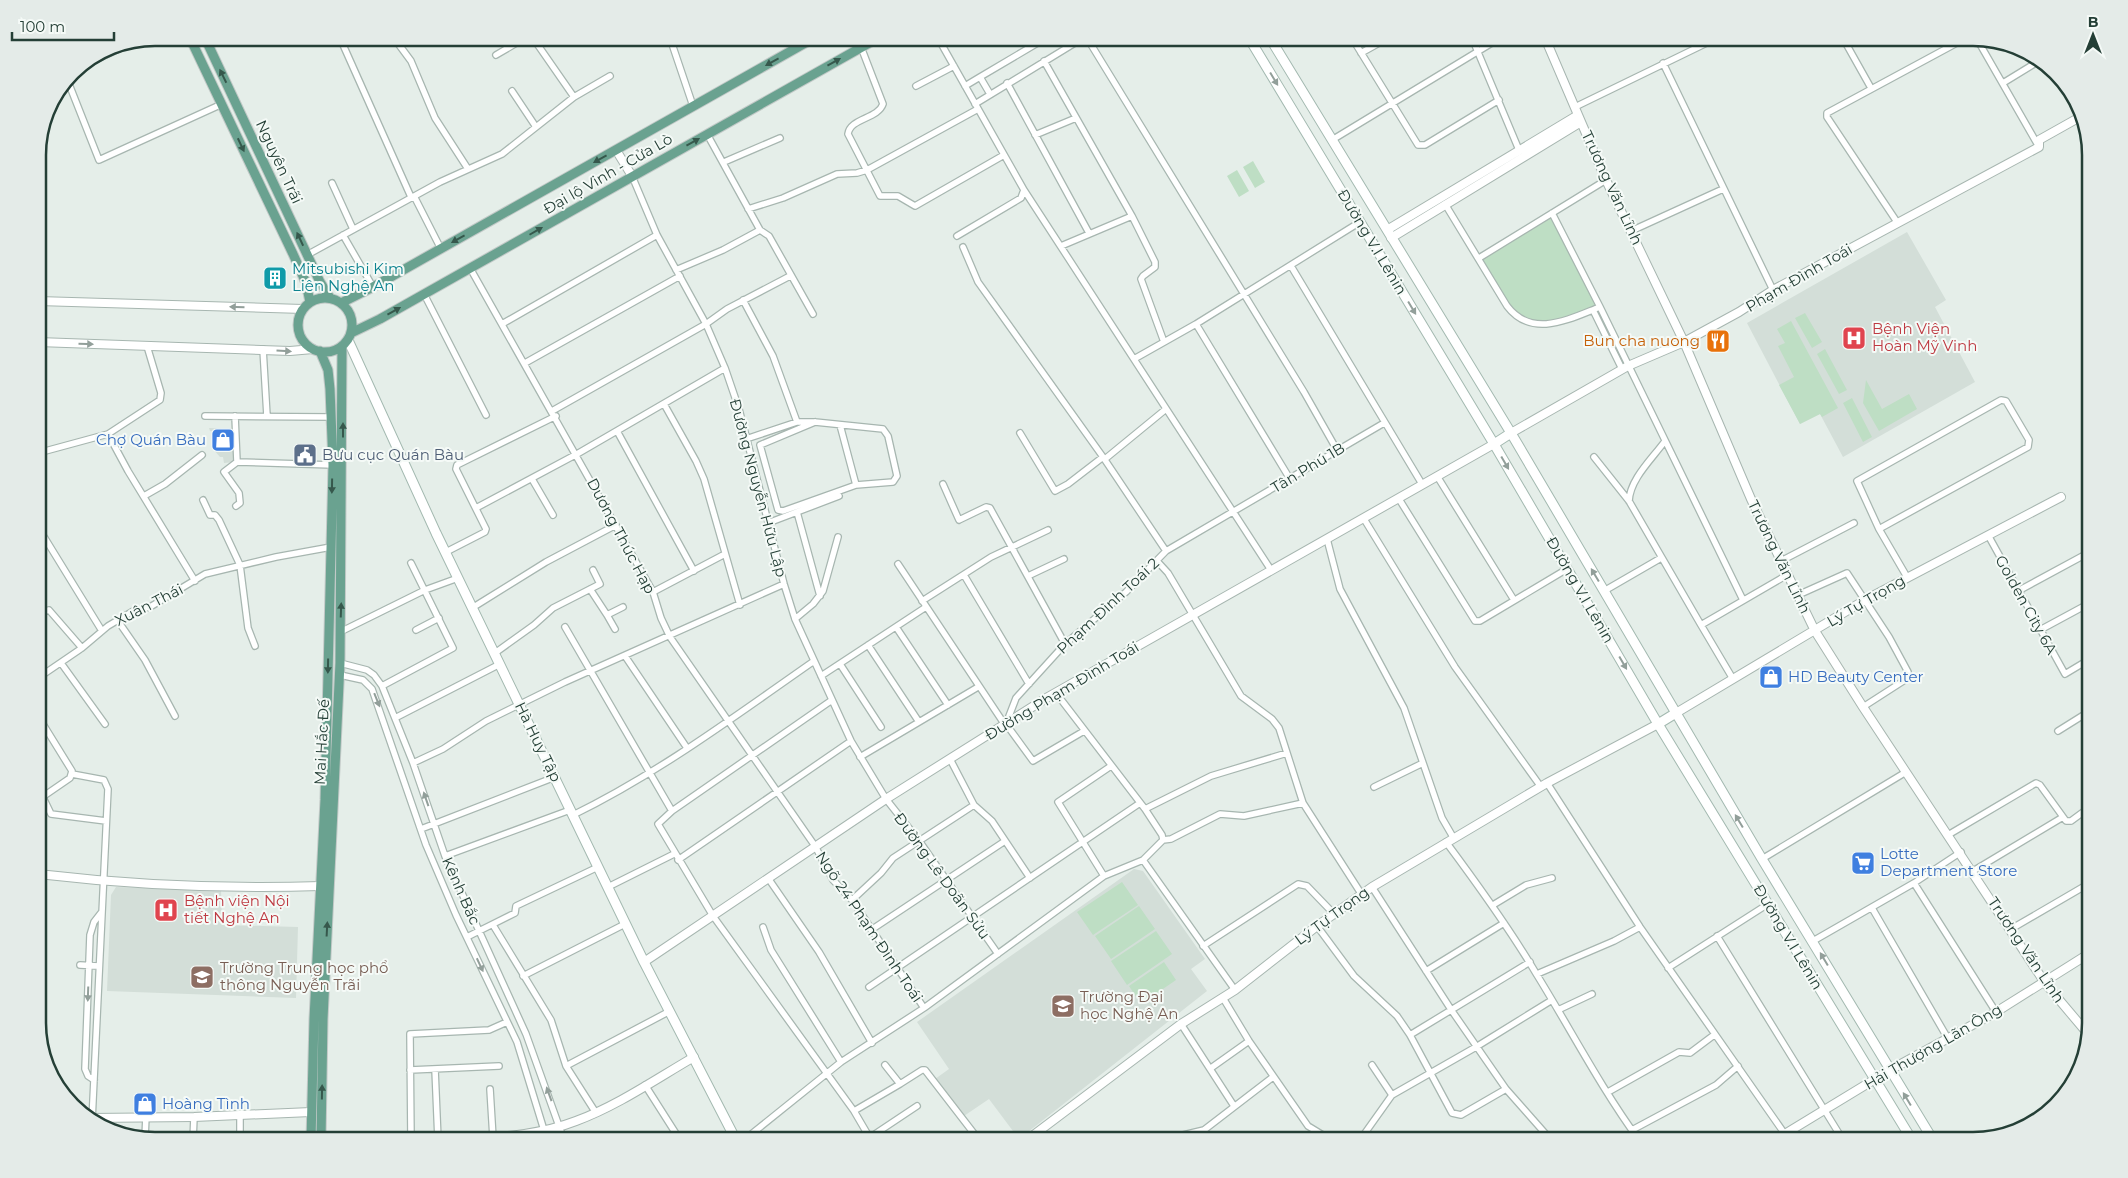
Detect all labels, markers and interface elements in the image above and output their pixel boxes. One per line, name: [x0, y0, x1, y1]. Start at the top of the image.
scale bar: [12, 10, 115, 42]
north arrow: [2068, 10, 2118, 60]
text: B: [2088, 13, 2099, 31]
text: 100 m: [20, 17, 65, 36]
one-way arrow: [765, 57, 778, 66]
one-way arrow: [827, 58, 841, 67]
one-way arrow: [219, 69, 227, 84]
one-way arrow: [1270, 73, 1279, 86]
street label: Nguyên Trãi: [252, 117, 307, 207]
street label: Trương Văn Lĩnh: [1578, 128, 1647, 248]
street label: Đại lộ Vinh - Cửa Lò: [540, 129, 676, 218]
one-way arrow: [237, 137, 245, 152]
one-way arrow: [686, 138, 699, 147]
one-way arrow: [593, 154, 607, 163]
street label: Đường V.I Lênin: [1333, 186, 1411, 298]
one-way arrow: [528, 227, 543, 235]
one-way arrow: [295, 232, 303, 246]
one-way arrow: [452, 234, 465, 243]
street label: Phạm Đình Toái: [1742, 239, 1856, 316]
place label: Mitsubishi Kim Liên Nghệ An: [292, 259, 404, 295]
building icon: Mitsubishi Kim Liên Nghệ An: [262, 265, 288, 291]
one-way arrow: [1408, 302, 1417, 315]
one-way arrow: [229, 303, 245, 311]
one-way arrow: [387, 307, 402, 315]
place label: Bệnh Viện Hoàn Mỹ Vinh: [1872, 319, 1977, 355]
hospital icon: Bệnh Viện Hoàn Mỹ Vinh: [1841, 325, 1867, 351]
restaurant icon: Bun cha nuong: [1705, 328, 1731, 354]
place label: Bun cha nuong: [1583, 331, 1700, 350]
one-way arrow: [79, 340, 95, 348]
one-way arrow: [276, 347, 292, 355]
street label: Đường Nguyễn Hữu Lập: [726, 397, 791, 579]
one-way arrow: [339, 421, 347, 437]
shop icon: Chợ Quán Bàu: [210, 427, 236, 453]
place label: Chợ Quán Bàu: [96, 430, 206, 449]
street label: Tân Phú 1B: [1267, 438, 1348, 497]
public building icon: Bưu cục Quán Bàu: [292, 442, 318, 468]
place label: Bưu cục Quán Bàu: [322, 445, 464, 464]
one-way arrow: [1501, 455, 1509, 470]
street label: Dương Thúc Hạp: [583, 475, 660, 597]
one-way arrow: [328, 478, 336, 494]
street label: Trương Văn Lĩnh: [1744, 497, 1815, 617]
street label: Đường V.I Lênin: [1542, 533, 1619, 646]
street label: Golden City 6A: [1991, 552, 2062, 658]
street label: Phạm Đình Toái 2: [1053, 553, 1163, 658]
one-way arrow: [1591, 568, 1600, 581]
street label: Lý Tự Trọng: [1823, 570, 1908, 631]
street label: Xuân Thái: [111, 579, 186, 630]
one-way arrow: [337, 601, 345, 617]
street label: Đường Phạm Đình Toái: [981, 637, 1142, 744]
one-way arrow: [1618, 657, 1627, 670]
one-way arrow: [324, 658, 332, 674]
shop icon: HD Beauty Center: [1758, 664, 1784, 690]
place label: HD Beauty Center: [1788, 667, 1924, 686]
one-way arrow: [373, 693, 381, 707]
street label: Mai Hắc Đế: [310, 698, 333, 785]
street label: Hà Huy Tập: [511, 699, 566, 785]
one-way arrow: [421, 792, 429, 807]
street label: Đường Lê Doãn Sửu: [890, 809, 995, 943]
one-way arrow: [1735, 814, 1744, 827]
place label: Lotte Department Store: [1880, 844, 2017, 880]
street label: Ngõ 24 Phạm Đình Toái: [812, 848, 927, 1006]
supermarket icon: Lotte Department Store: [1850, 850, 1876, 876]
street label: Kênh Bắc: [438, 854, 485, 928]
street label: Đường V.I Lênin: [1749, 881, 1827, 993]
street label: Lý Tự Trọng: [1291, 882, 1373, 949]
place label: Bệnh viện Nội tiết Nghệ An: [184, 891, 290, 927]
street label: Trương Văn Lĩnh: [1984, 893, 2069, 1006]
hospital icon: Bệnh viện Nội tiết Nghệ An: [153, 897, 179, 923]
one-way arrow: [323, 921, 331, 937]
one-way arrow: [1819, 953, 1828, 966]
place label: Trường Trung học phổ thông Nguyễn Trãi: [220, 958, 389, 994]
one-way arrow: [476, 958, 484, 972]
school or university icon: Trường Trung học phổ thông Nguyễn Trãi: [189, 964, 215, 990]
one-way arrow: [83, 986, 91, 1002]
place label: Trường Đại học Nghệ An: [1080, 987, 1178, 1023]
school or university icon: Trường Đại học Nghệ An: [1050, 993, 1076, 1019]
street label: Hải Thượng Lãn Ông: [1860, 999, 2005, 1094]
one-way arrow: [318, 1084, 326, 1100]
one-way arrow: [545, 1087, 552, 1102]
shop icon: Hoàng Tình: [132, 1091, 158, 1117]
one-way arrow: [1903, 1092, 1912, 1105]
place label: Hoàng Tình: [162, 1094, 250, 1113]

